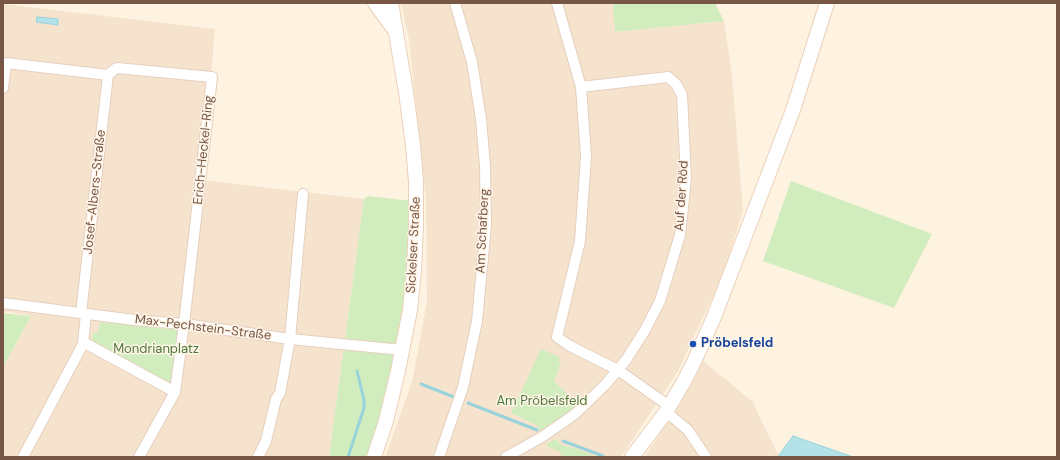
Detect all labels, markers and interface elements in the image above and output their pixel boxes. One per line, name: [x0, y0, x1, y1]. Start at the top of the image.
street label: Erich-Heckel-Ring: [191, 95, 217, 205]
street label: Josef-Albers-Straße: [81, 129, 109, 255]
street label: Auf der Röd: [672, 160, 692, 232]
street label: Am Schafberg: [473, 188, 493, 274]
street label: Sickelser Straße: [404, 196, 424, 294]
street label: Max-Pechstein-Straße: [134, 312, 272, 344]
place label: Pröbelsfeld: [701, 336, 773, 352]
marker: Pröbelsfeld: [688, 339, 698, 349]
park label: Mondrianplatz: [113, 342, 199, 358]
park label: Am Pröbelsfeld: [496, 394, 588, 410]

